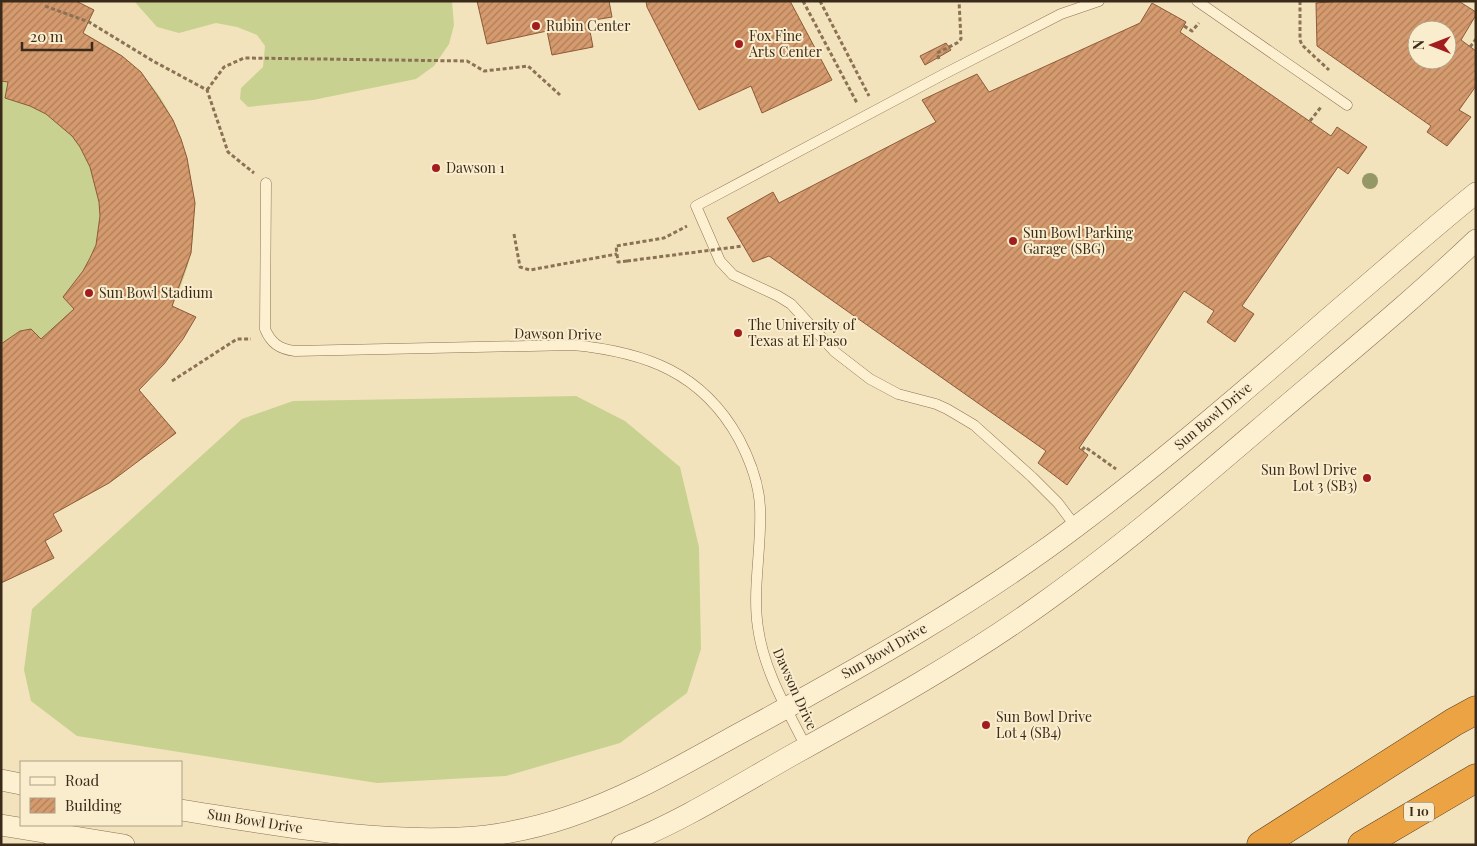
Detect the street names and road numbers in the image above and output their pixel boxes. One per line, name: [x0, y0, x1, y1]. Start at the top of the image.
street label: Dawson Drive: [514, 323, 602, 344]
street label: Sun Bowl Drive: [1170, 377, 1256, 454]
street label: Sun Bowl Drive: [837, 618, 930, 683]
street label: Dawson Drive: [769, 645, 822, 733]
road number: I 10: [1404, 802, 1434, 822]
street label: Sun Bowl Drive: [206, 804, 304, 837]

